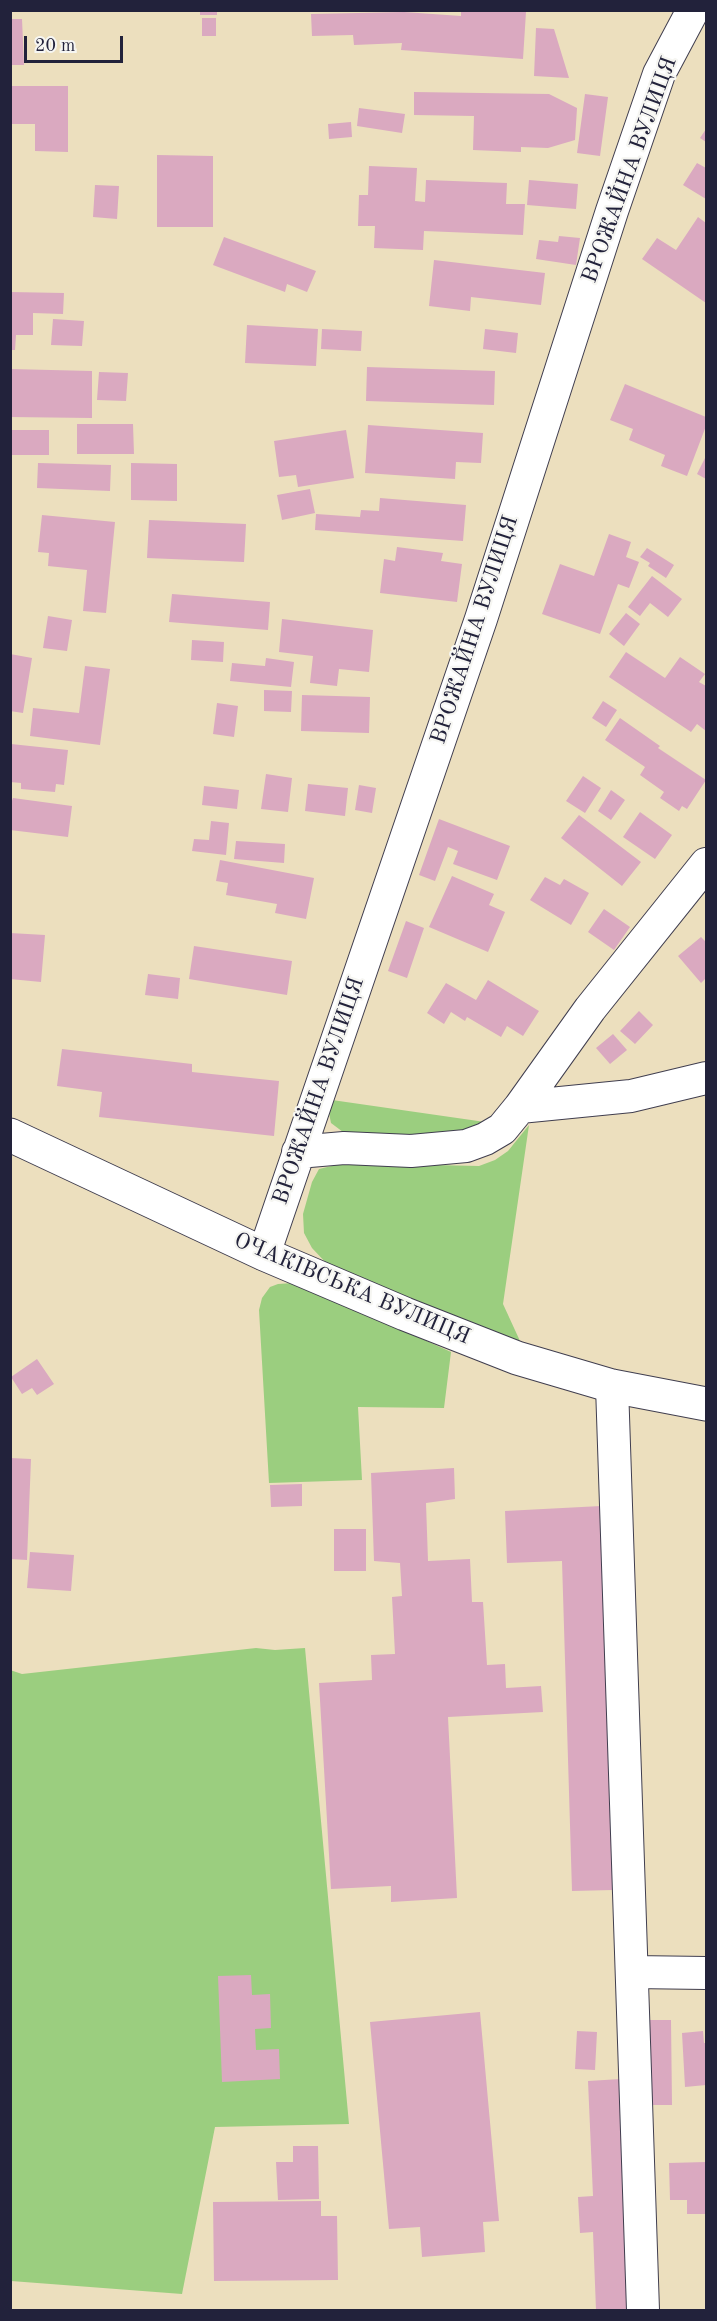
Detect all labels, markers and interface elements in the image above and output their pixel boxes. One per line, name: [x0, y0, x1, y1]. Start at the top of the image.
scale bar: [27, 24, 126, 62]
text: 20 m: [35, 37, 75, 55]
street label: ВРОЖАЙНА ВУЛИЦЯ: [577, 53, 683, 287]
street label: ВРОЖАЙНА ВУЛИЦЯ: [426, 512, 524, 748]
street label: ВРОЖАЙНА ВУЛИЦЯ: [268, 974, 370, 1208]
street label: ОЧАКІВСЬКА ВУЛИЦЯ: [230, 1227, 474, 1351]

